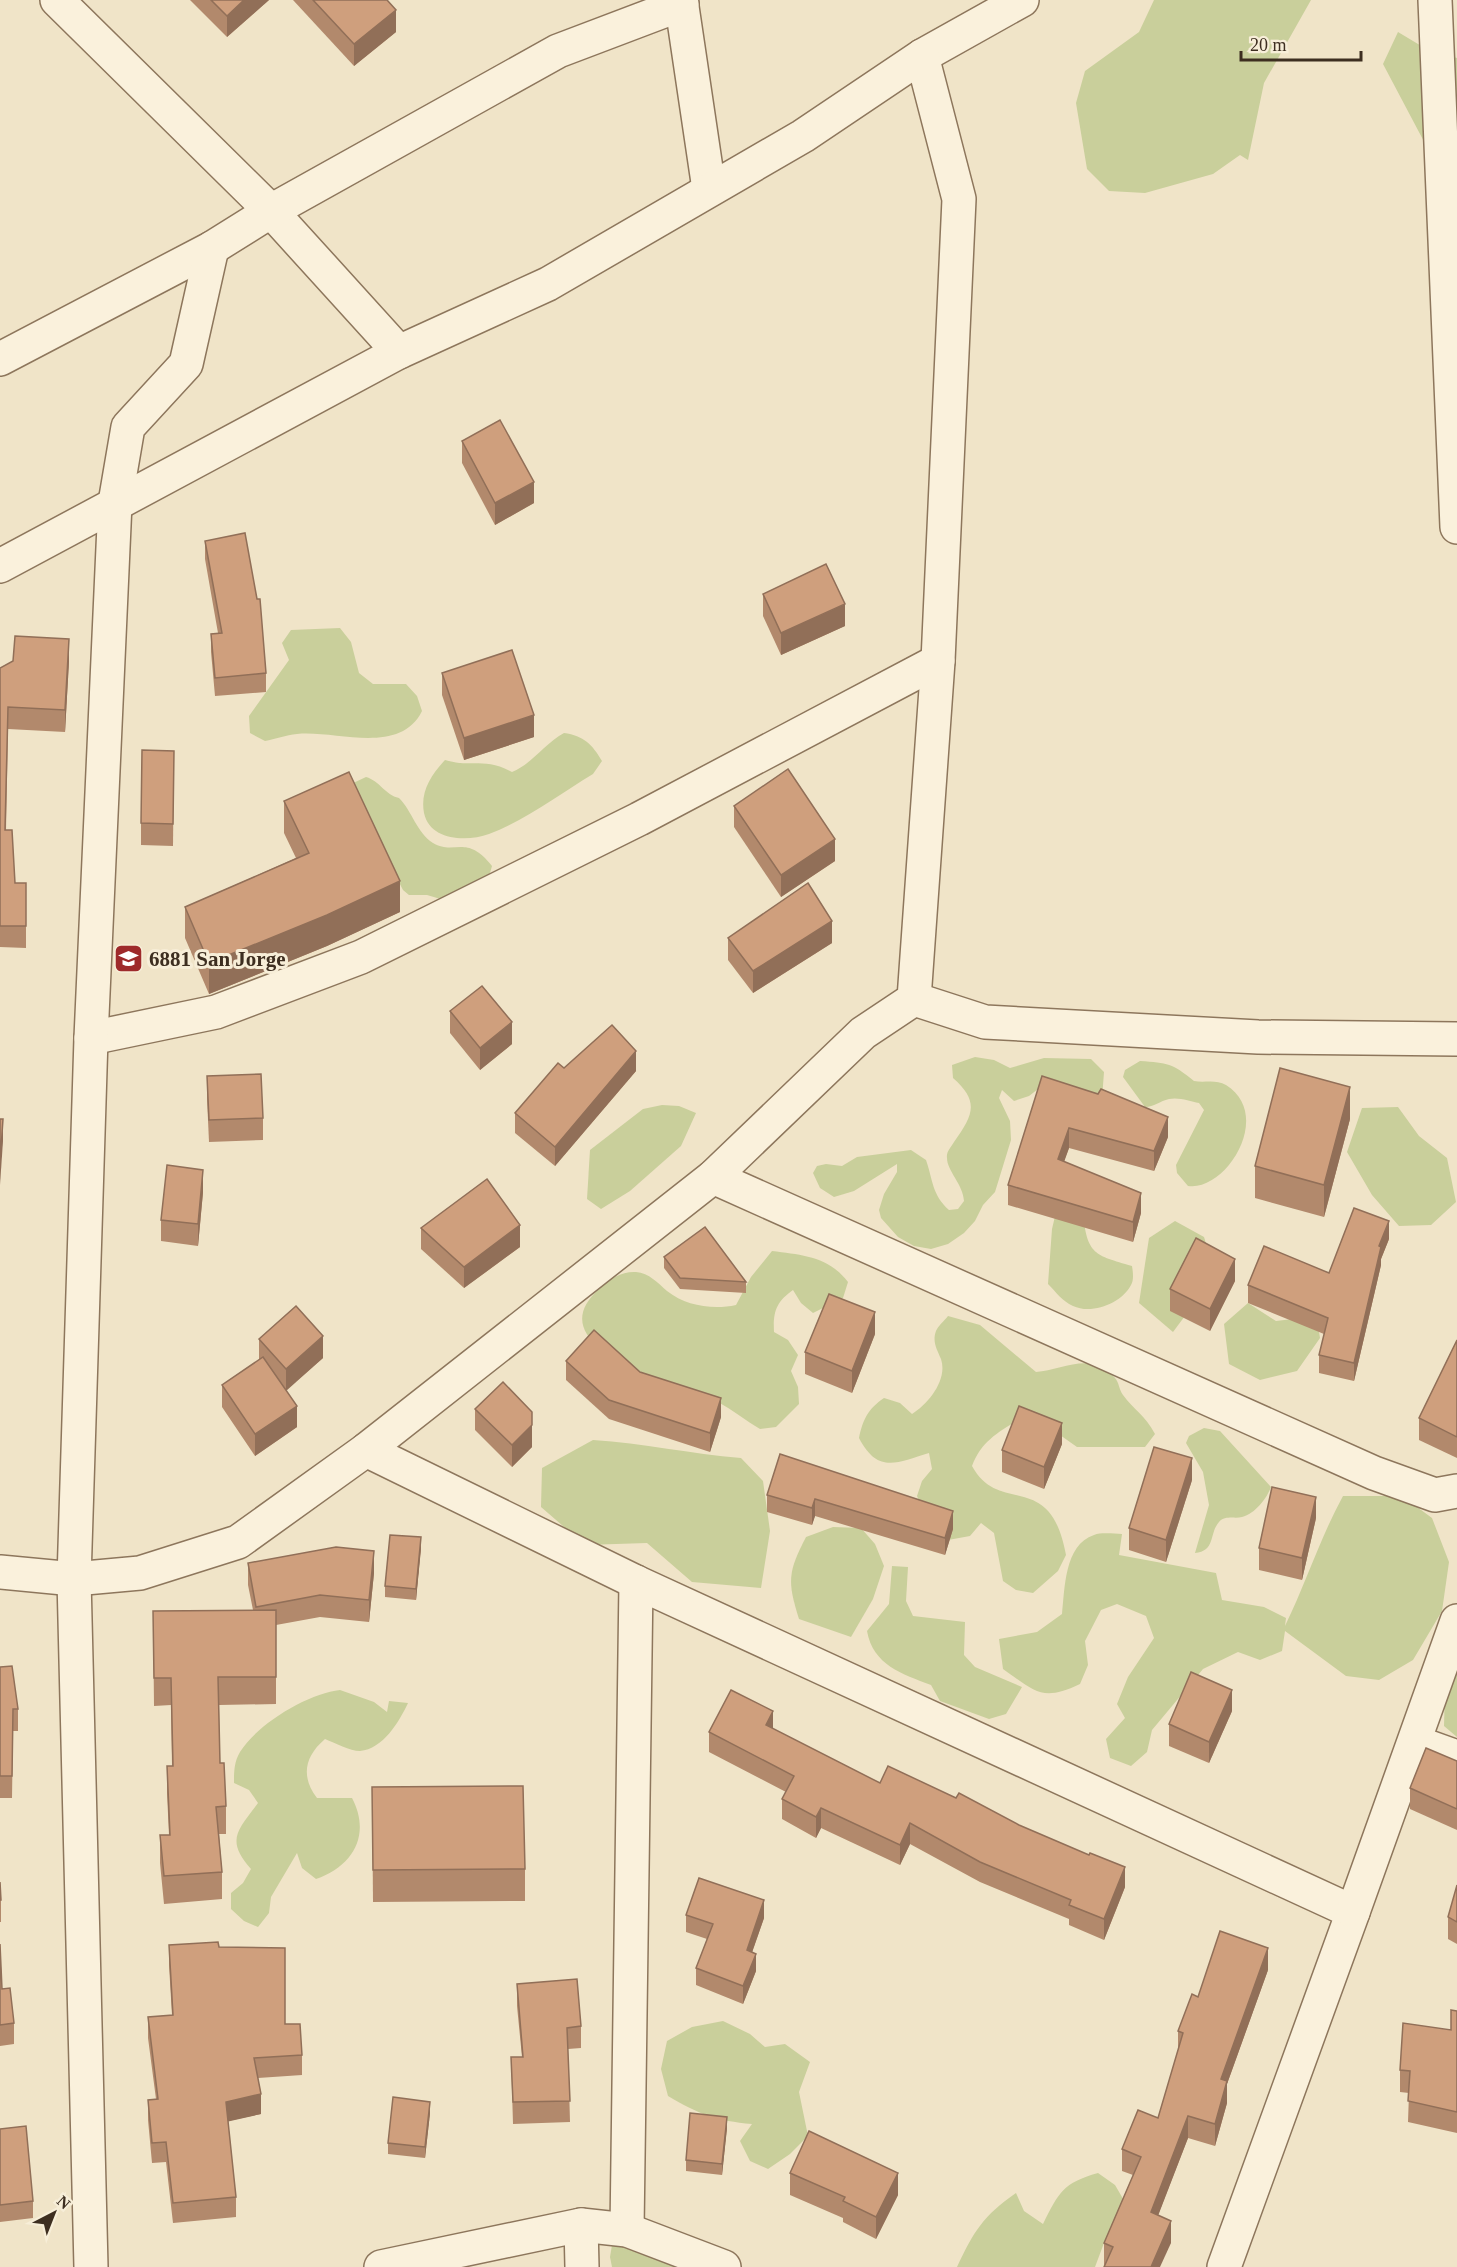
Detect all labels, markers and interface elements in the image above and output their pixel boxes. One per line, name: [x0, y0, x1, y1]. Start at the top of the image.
scale bar: [1241, 24, 1361, 62]
text: 20 m: [1250, 35, 1287, 55]
school or university icon: 6881 San Jorge: [112, 943, 144, 975]
place label: 6881 San Jorge: [149, 947, 286, 971]
north arrow: [24, 2183, 84, 2243]
text: N: [54, 2192, 74, 2213]

